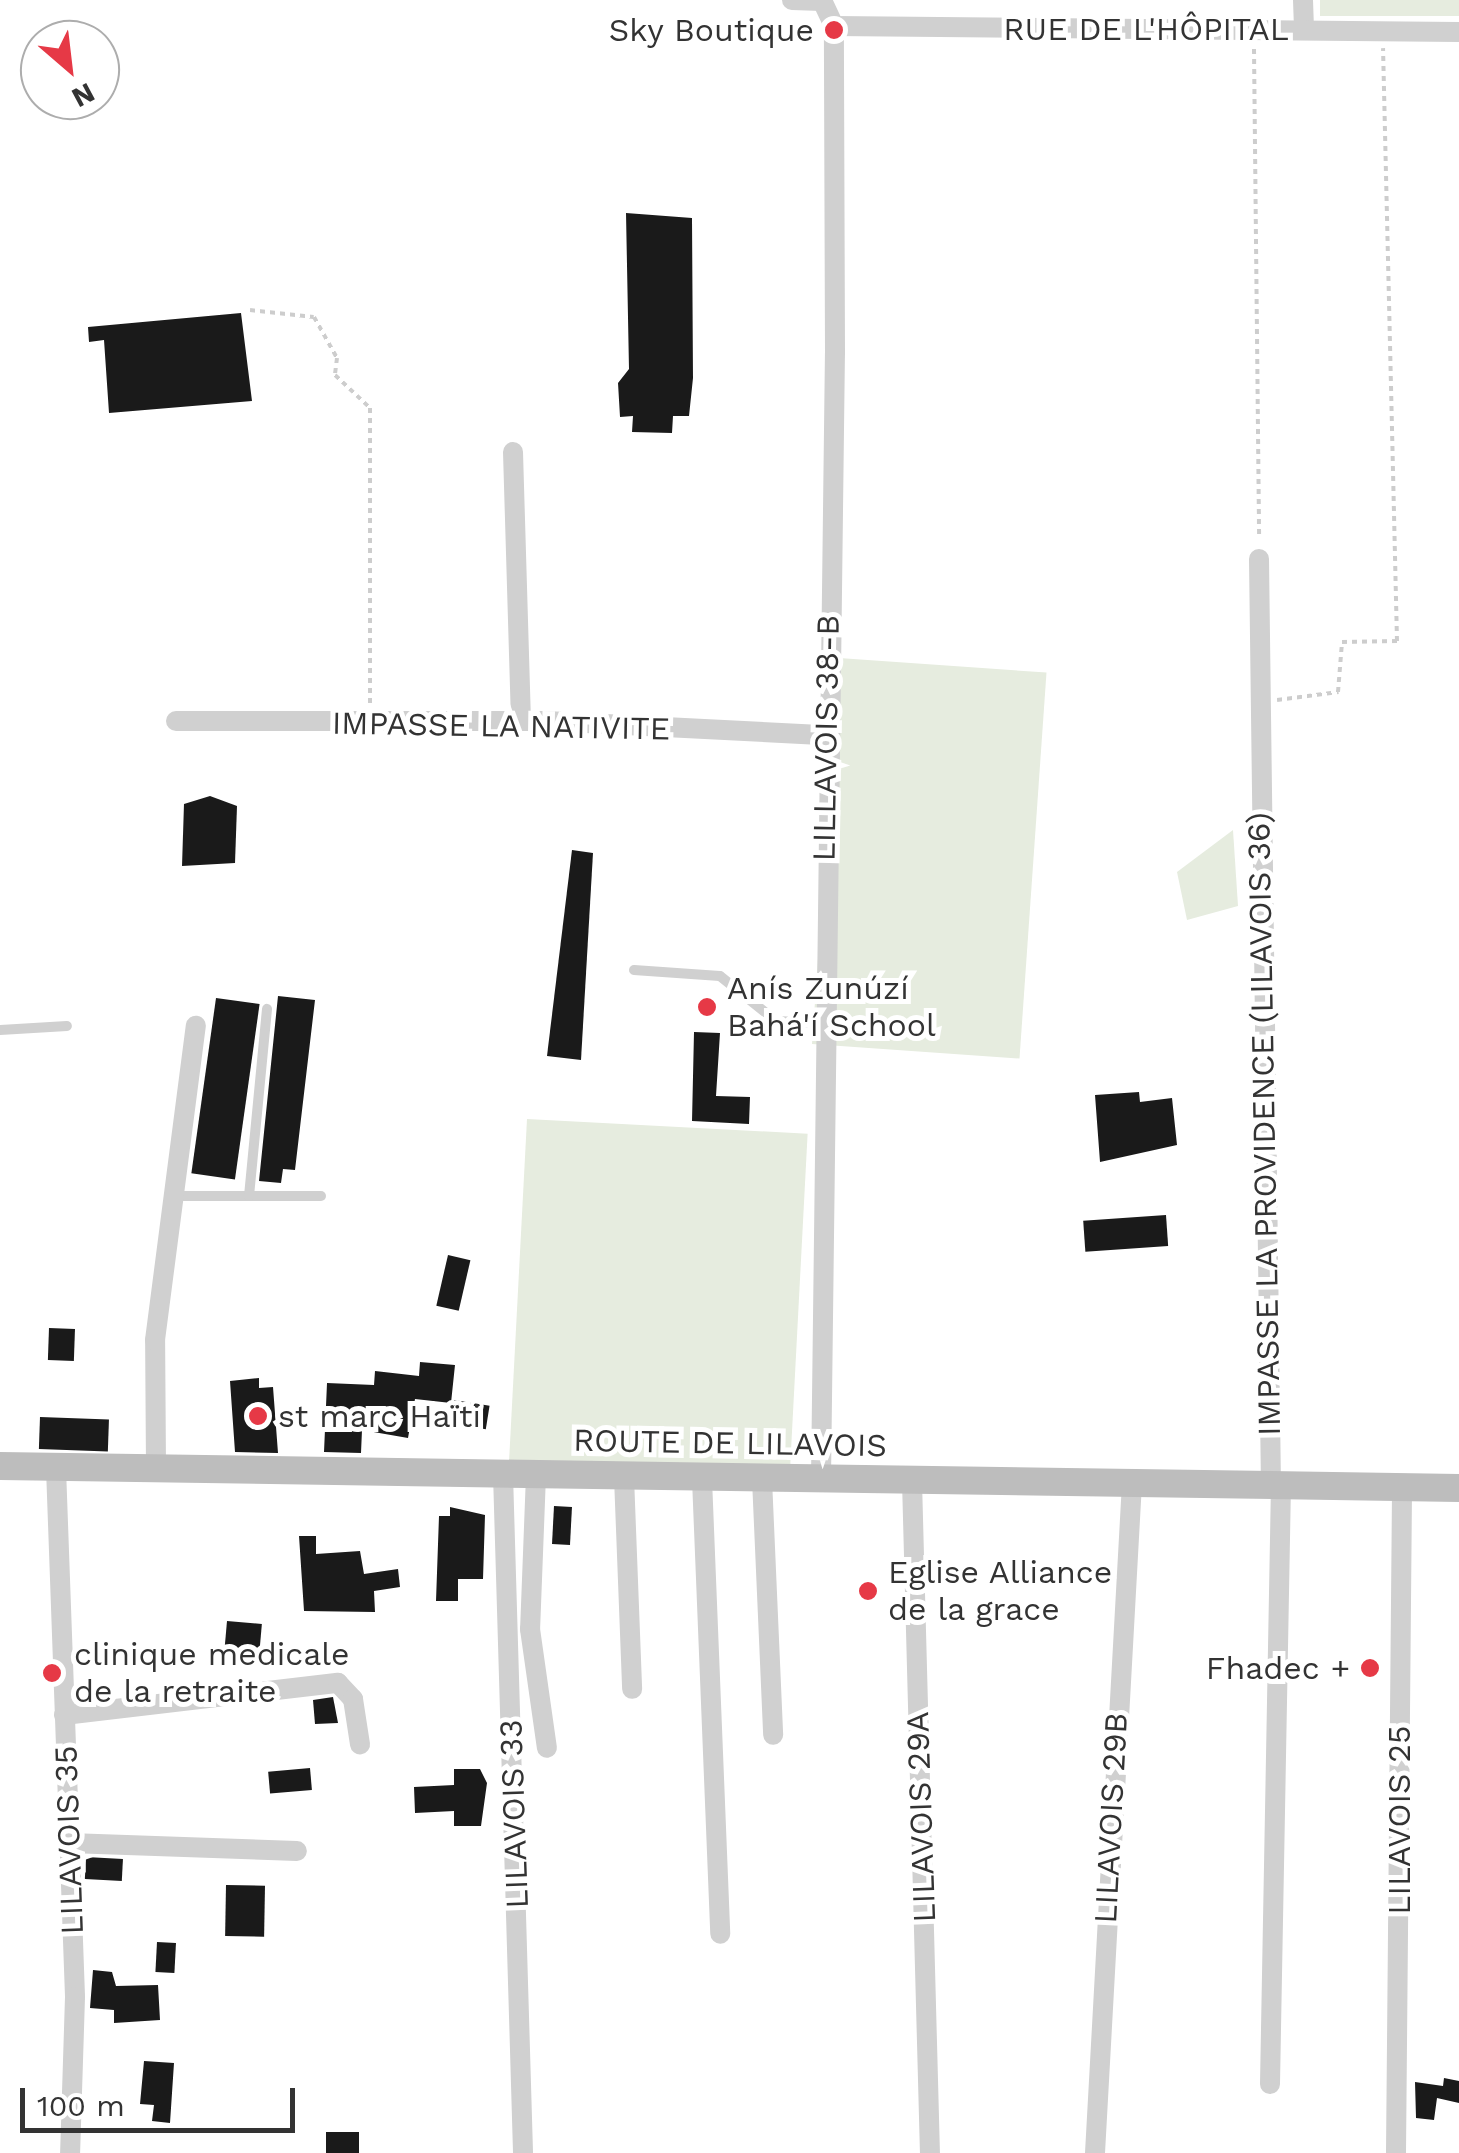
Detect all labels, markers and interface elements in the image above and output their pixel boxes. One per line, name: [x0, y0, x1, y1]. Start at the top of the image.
street label: RUE DE L'HÔPITAL: [1003, 10, 1289, 48]
place label: Sky Boutique: [608, 11, 814, 49]
marker: Sky Boutique: [823, 19, 845, 41]
north arrow: [20, 20, 120, 120]
text: N: [66, 76, 100, 115]
street label: LILLAVOIS 38-B: [805, 614, 847, 862]
street label: IMPASSE LA NATIVITE: [331, 704, 671, 748]
street label: IMPASSE LA PROVIDENCE (LILAVOIS 36): [1239, 811, 1289, 1437]
place label: Anís Zunúzí Bahá'í School: [727, 970, 936, 1045]
marker: Anís Zunúzí Bahá'í School: [696, 996, 718, 1018]
place label: st marc Haïti: [278, 1397, 481, 1435]
marker: st marc Haïti: [247, 1405, 269, 1427]
street label: ROUTE DE LILAVOIS: [573, 1421, 887, 1465]
place label: Eglise Alliance de la grace: [888, 1554, 1114, 1629]
marker: Eglise Alliance de la grace: [857, 1580, 879, 1602]
place label: clinique medicale de la retraite: [74, 1636, 350, 1711]
place label: Fhadec +: [1206, 1649, 1350, 1687]
marker: Fhadec +: [1359, 1657, 1381, 1679]
marker: clinique medicale de la retraite: [39, 1660, 65, 1686]
street label: LILAVOIS 29A: [898, 1711, 944, 1923]
street label: LILAVOIS 29B: [1086, 1711, 1136, 1925]
street label: LILAVOIS 33: [492, 1719, 536, 1909]
street label: LILAVOIS 25: [1380, 1725, 1418, 1915]
street label: LILAVOIS 35: [47, 1745, 91, 1935]
scale bar: [25, 2068, 300, 2130]
text: 100 m: [37, 2088, 125, 2123]

